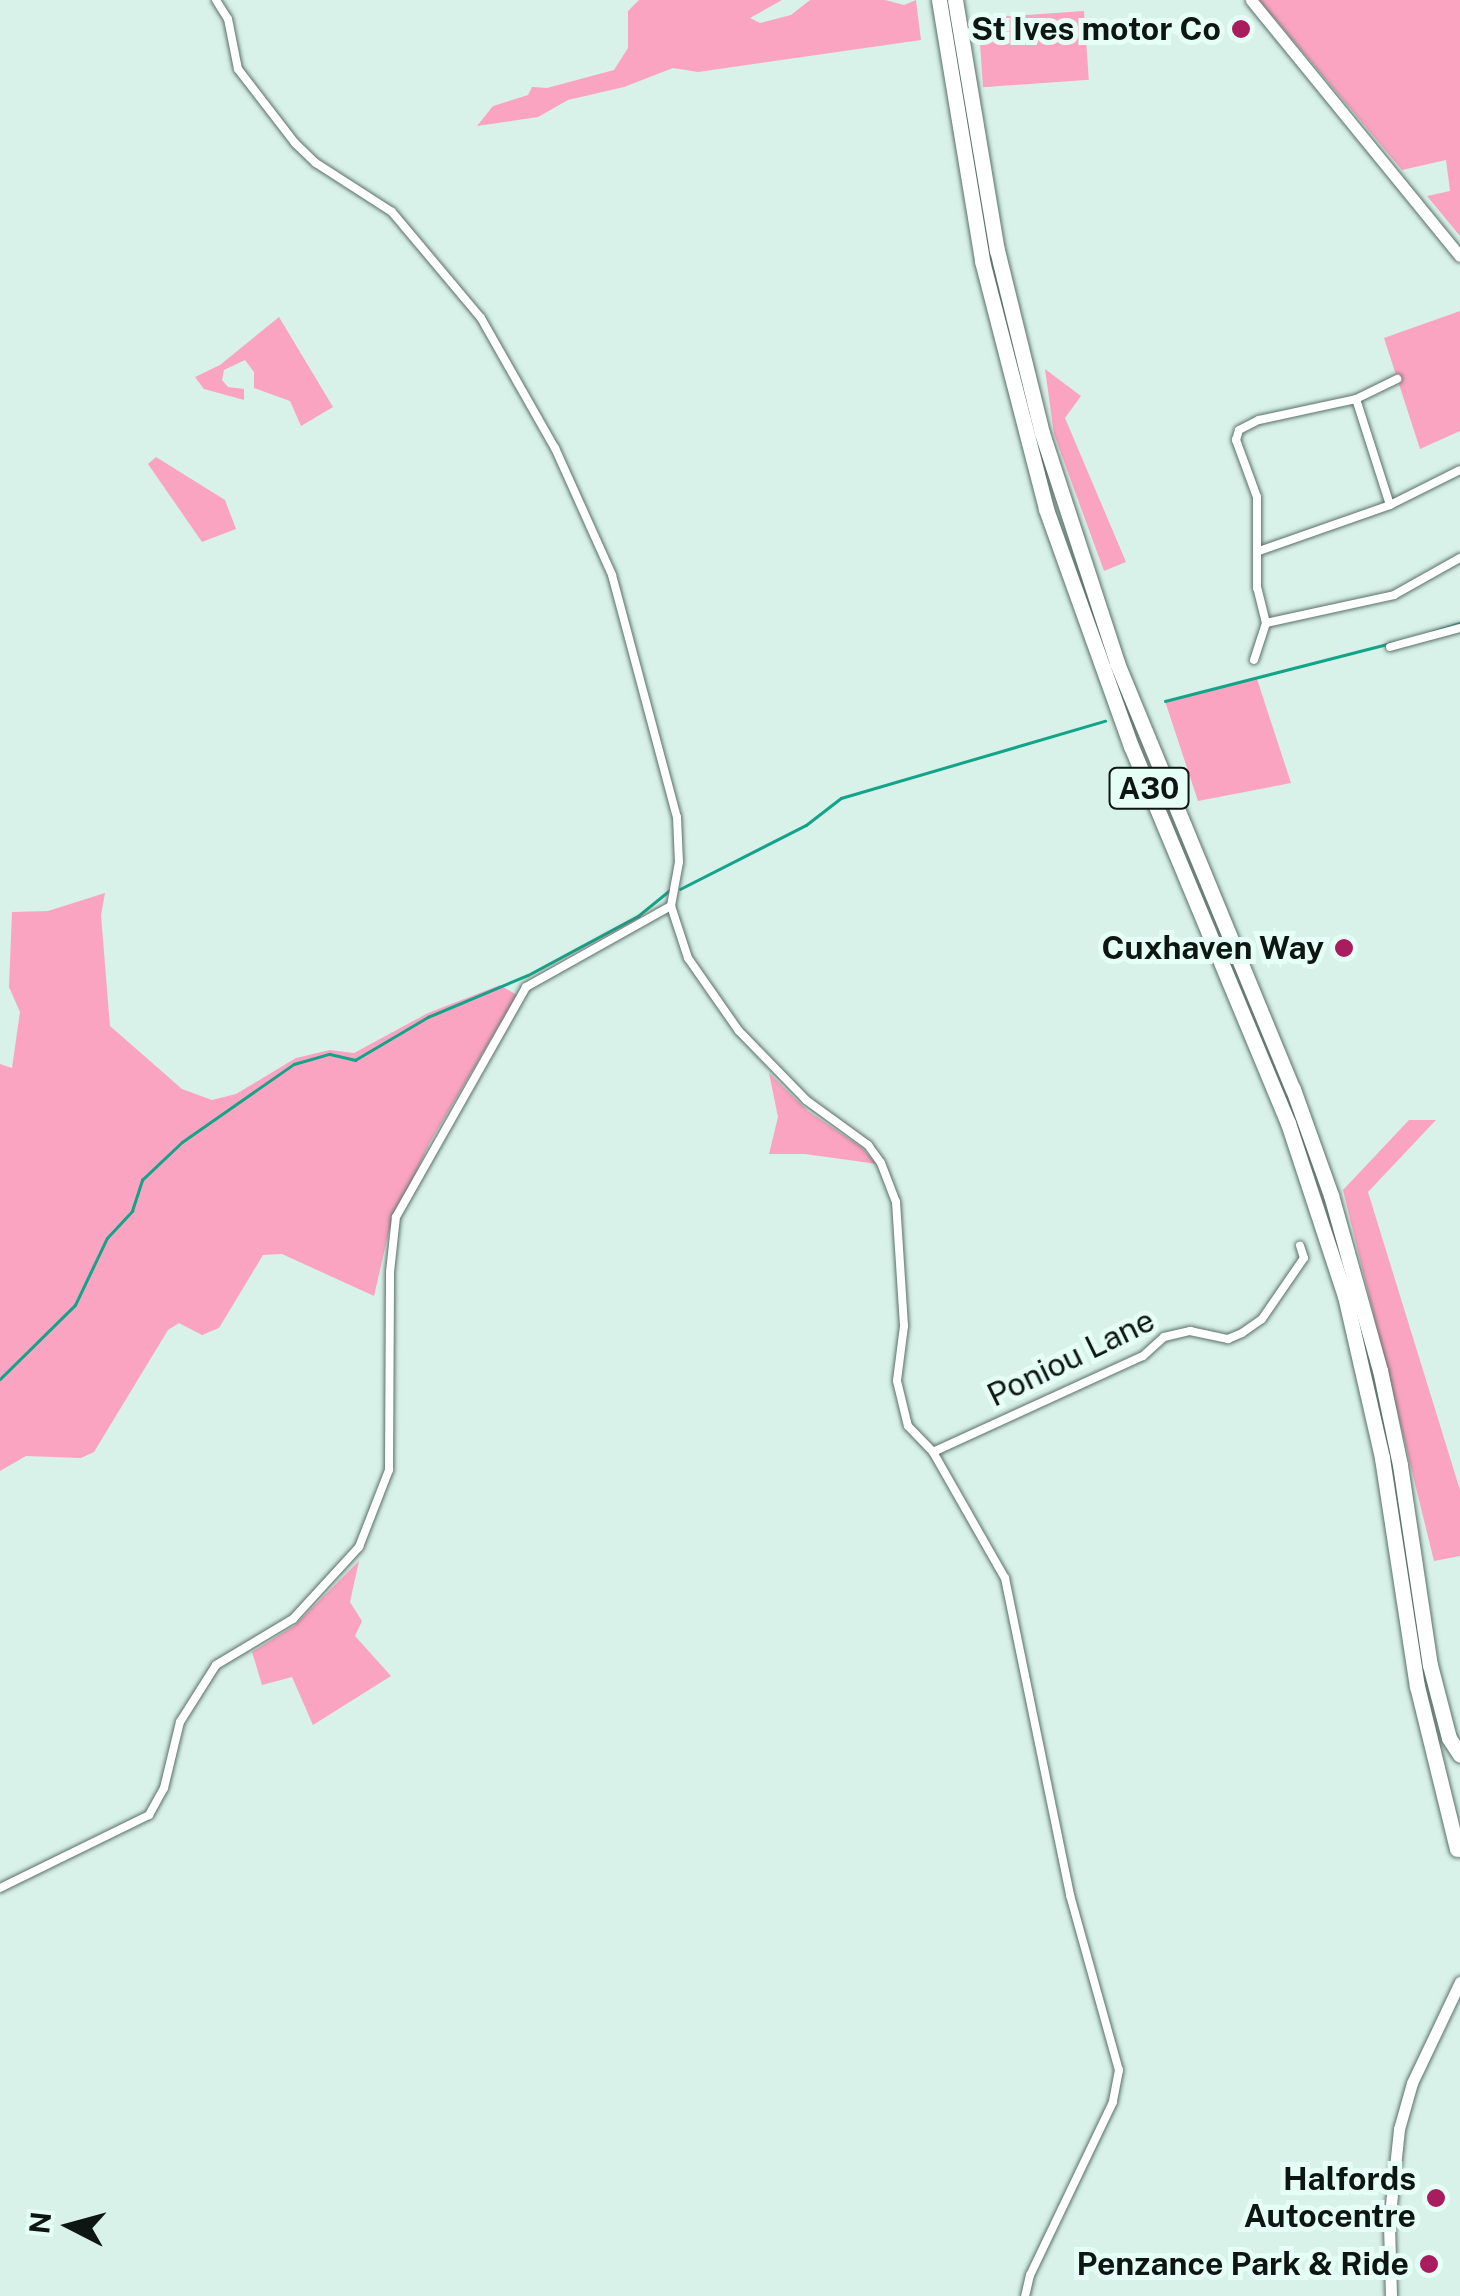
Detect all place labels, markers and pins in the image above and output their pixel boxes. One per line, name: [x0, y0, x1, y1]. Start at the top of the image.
place label: St Ives motor Co: [971, 10, 1221, 48]
marker: St Ives motor Co: [1230, 18, 1252, 40]
place label: Cuxhaven Way: [1101, 929, 1324, 967]
marker: Cuxhaven Way: [1333, 937, 1355, 959]
place label: Halfords Autocentre: [1244, 2161, 1416, 2236]
marker: Halfords Autocentre: [1425, 2187, 1447, 2209]
place label: Penzance Park & Ride: [1076, 2245, 1409, 2283]
marker: Penzance Park & Ride: [1418, 2253, 1440, 2275]

